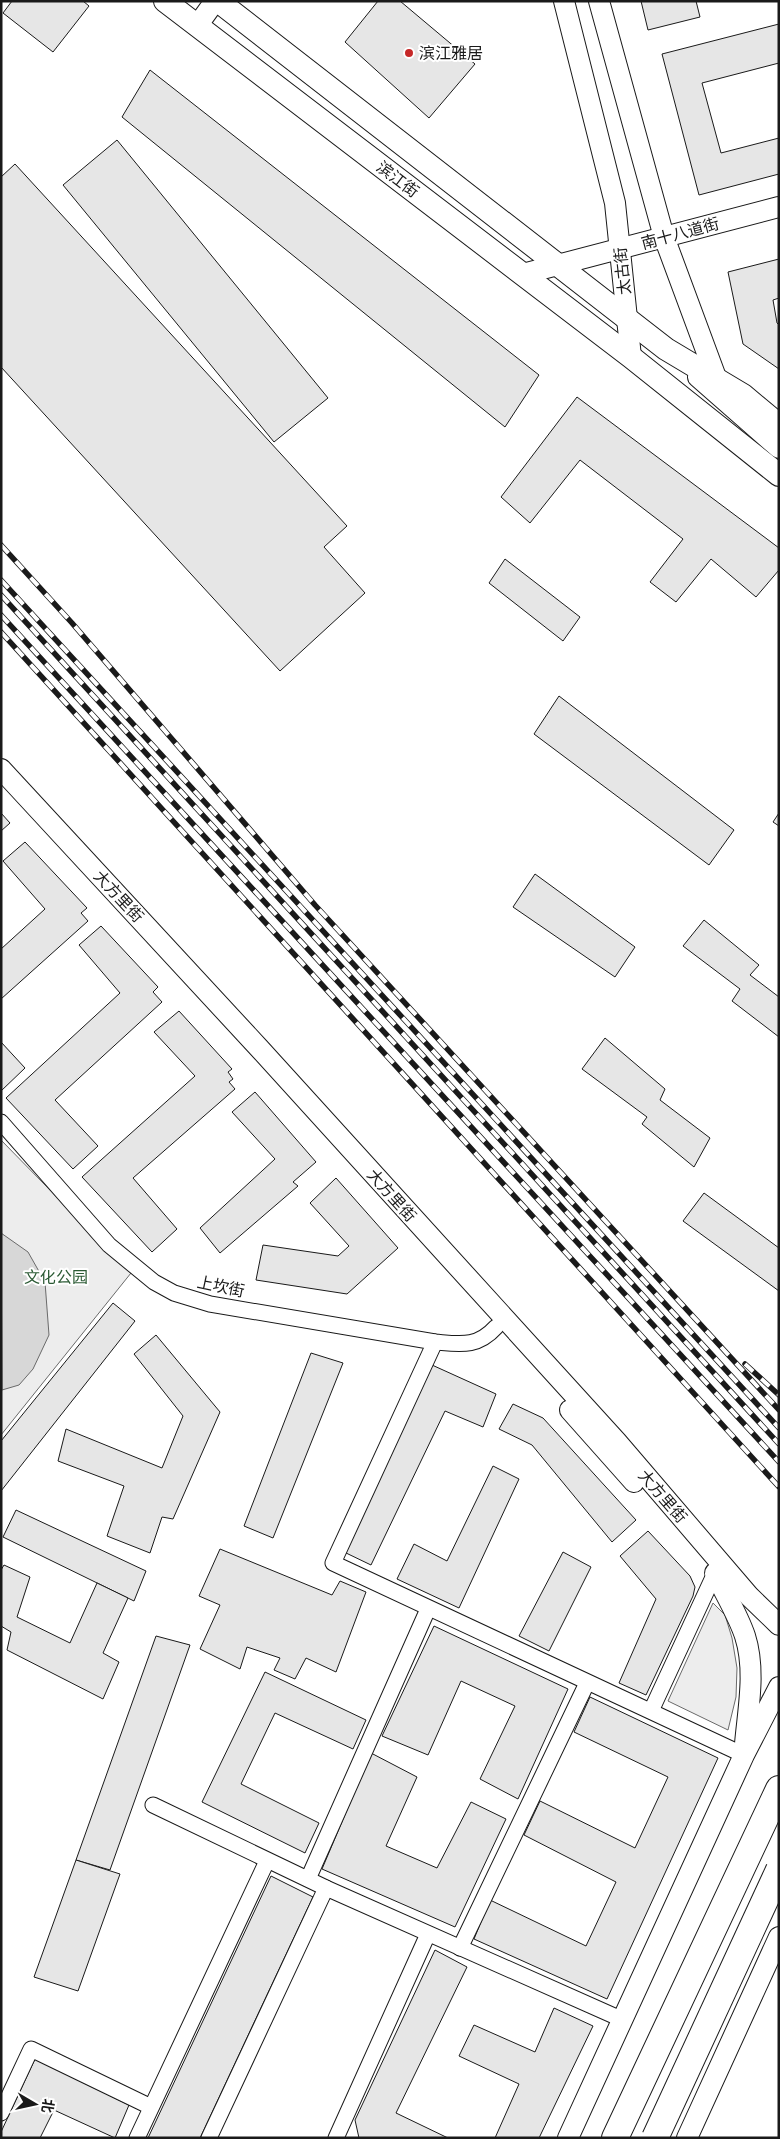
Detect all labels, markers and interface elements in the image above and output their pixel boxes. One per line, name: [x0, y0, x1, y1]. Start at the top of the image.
place label: 滨江雅居: [419, 44, 483, 63]
marker: 滨江雅居: [403, 47, 415, 59]
street label: 滨江街: [373, 157, 423, 201]
street label: 南十八道街: [639, 214, 721, 253]
street label: 太古街: [611, 246, 634, 296]
street label: 大方里街: [90, 866, 147, 926]
street label: 大方里街: [363, 1165, 420, 1225]
park label: 文化公园: [24, 1268, 88, 1287]
street label: 上坎街: [195, 1272, 246, 1301]
street label: 大方里街: [634, 1466, 691, 1527]
north arrow: [10, 2079, 60, 2129]
text: 北: [39, 2098, 57, 2114]

